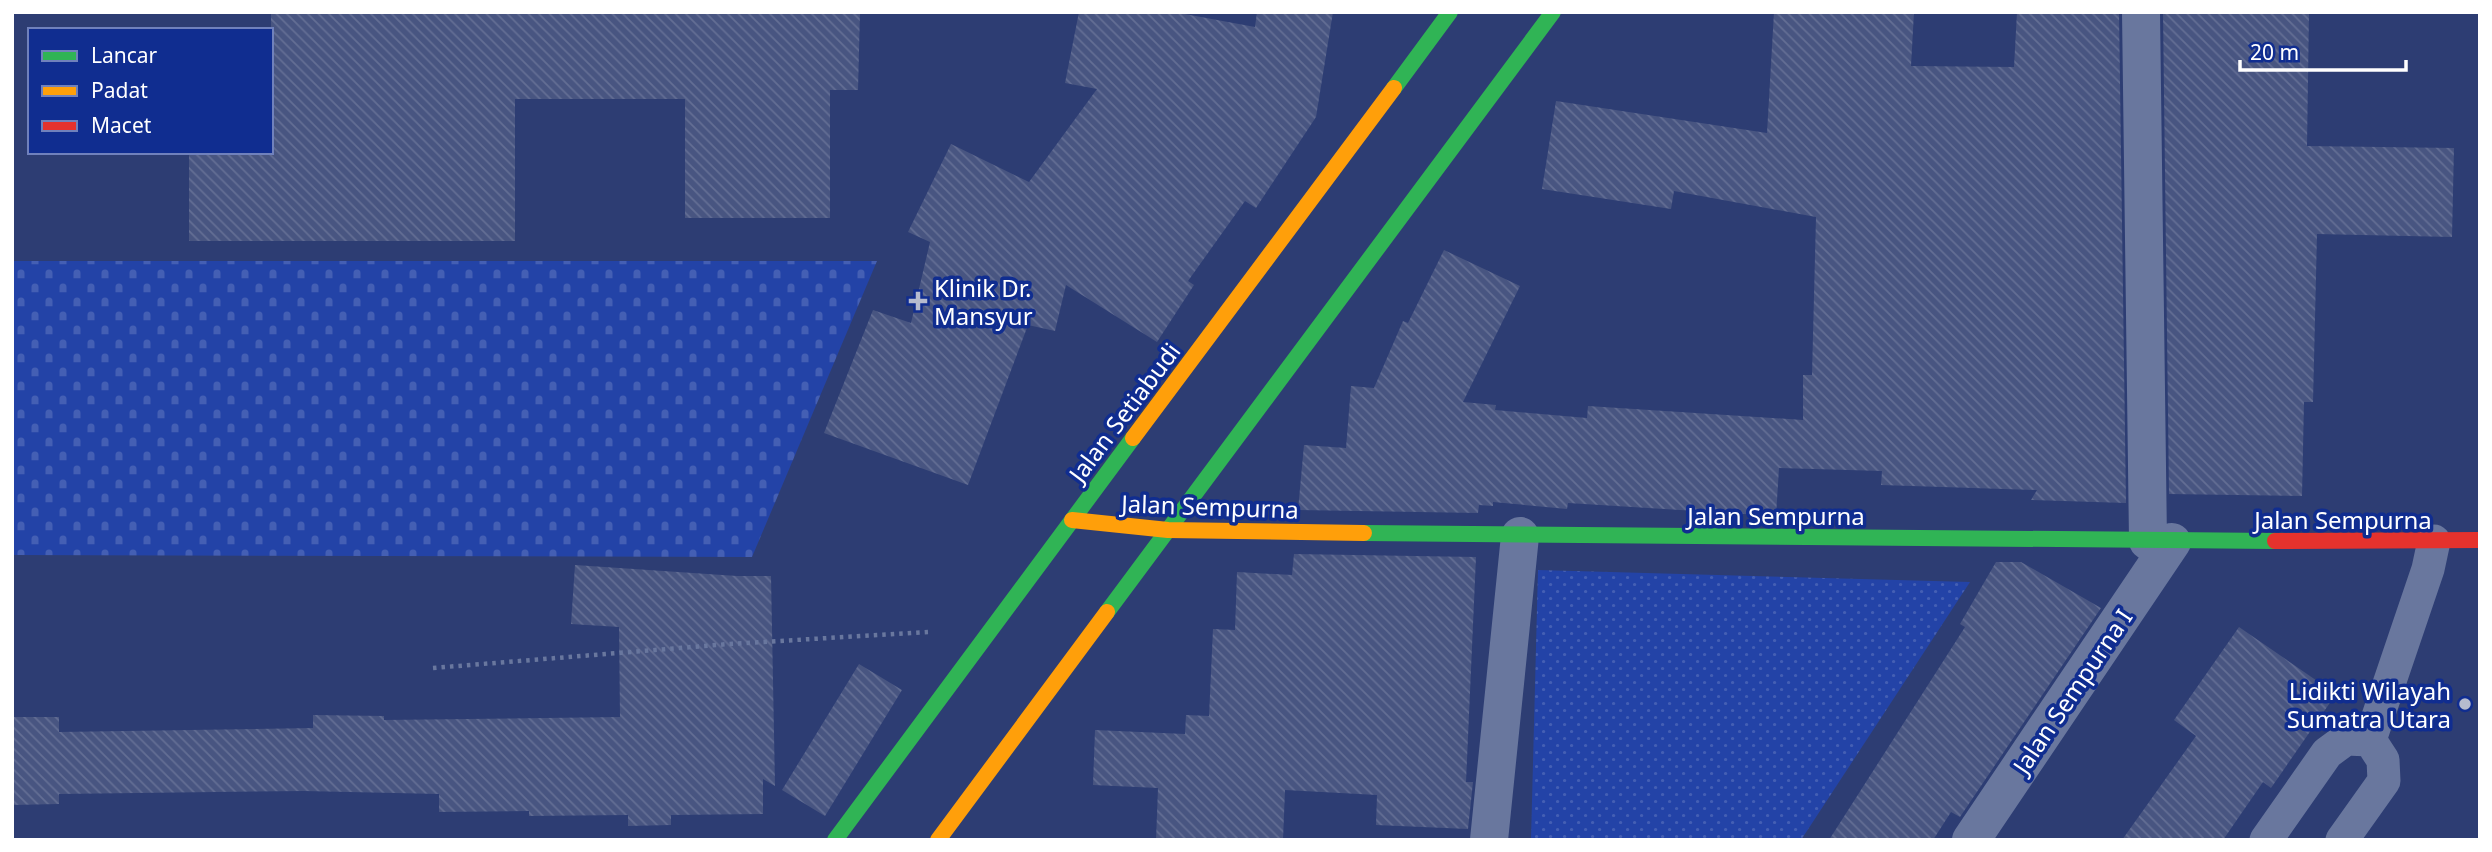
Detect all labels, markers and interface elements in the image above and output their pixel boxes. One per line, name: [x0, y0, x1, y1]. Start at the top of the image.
legend: [28, 28, 273, 154]
scale bar: [2240, 28, 2406, 72]
text: 20 m: [2250, 38, 2299, 66]
text: Lancar: [91, 41, 158, 69]
text: Padat: [91, 76, 148, 104]
text: Macet: [91, 111, 152, 139]
place label: Klinik Dr. Mansyur: [934, 271, 1033, 332]
marker: Klinik Dr. Mansyur: [908, 291, 928, 311]
street label: Jalan Setiabudi: [1060, 336, 1187, 490]
street label: Jalan Sempurna: [1119, 486, 1299, 526]
street label: Jalan Sempurna: [1685, 499, 1865, 532]
street label: Jalan Sempurna: [2252, 503, 2432, 536]
street label: Jalan Sempurna I: [2003, 602, 2139, 782]
place label: Lidikti Wilayah Sumatra Utara: [2287, 674, 2451, 735]
marker: Lidikti Wilayah Sumatra Utara: [2457, 696, 2473, 712]

